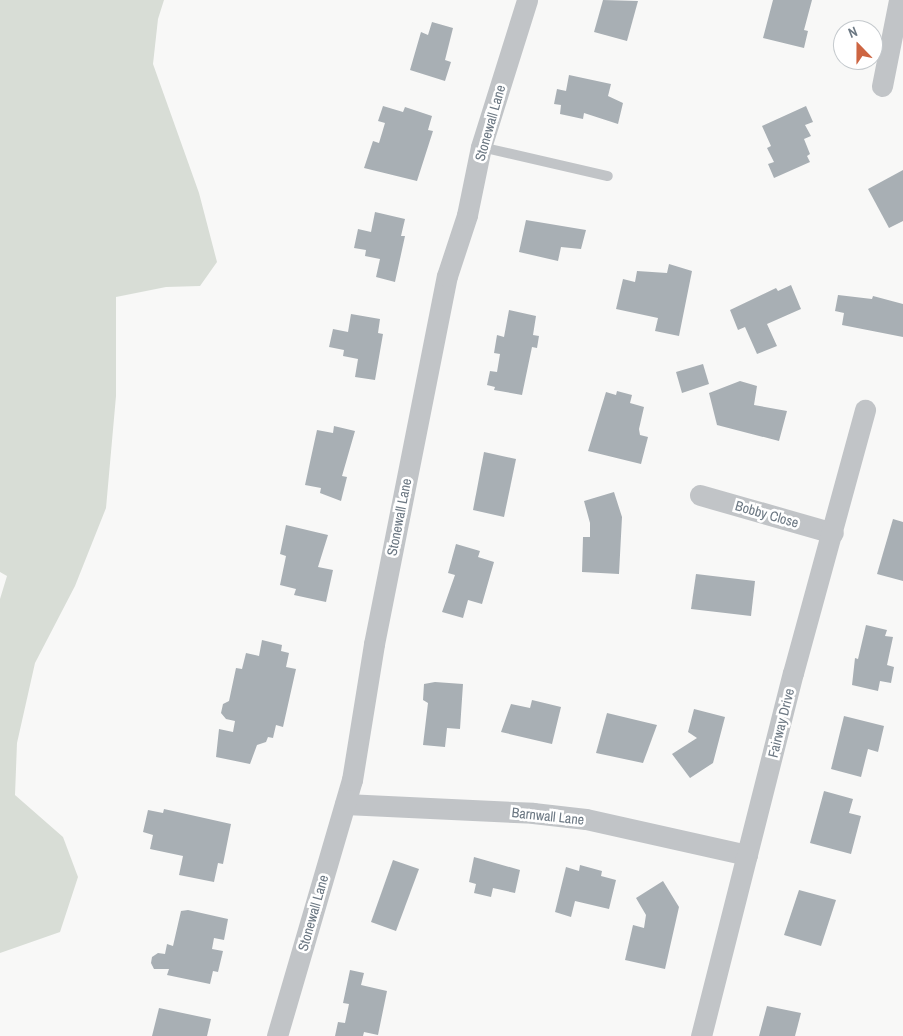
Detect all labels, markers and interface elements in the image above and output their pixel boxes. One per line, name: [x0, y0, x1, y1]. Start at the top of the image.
north arrow: [833, 20, 883, 70]
text: N: [846, 22, 860, 42]
street label: Stonewall Lane: [471, 83, 509, 163]
street label: Stonewall Lane: [383, 477, 415, 557]
street label: Bobby Close: [733, 497, 801, 531]
street label: Fairway Drive: [764, 687, 798, 759]
street label: Barnwall Lane: [511, 804, 585, 828]
street label: Stonewall Lane: [294, 873, 332, 953]

